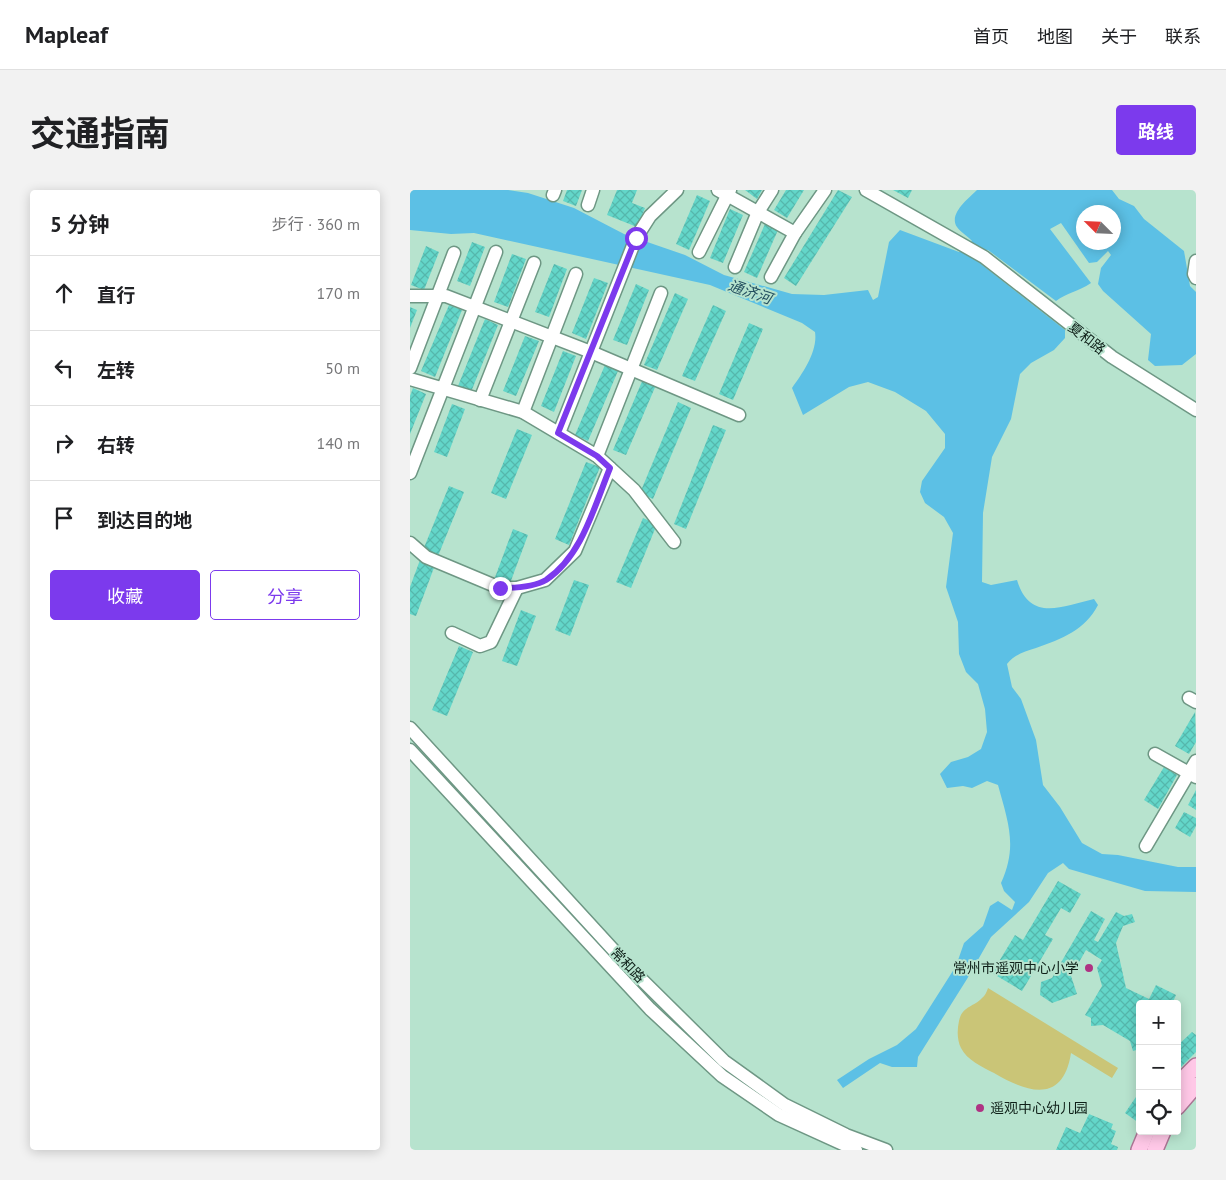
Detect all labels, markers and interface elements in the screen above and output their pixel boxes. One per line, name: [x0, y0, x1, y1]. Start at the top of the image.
text: Mapleaf: [25, 19, 108, 50]
text: 首页: [973, 25, 1009, 48]
text: 地图: [1037, 25, 1073, 48]
text: 关于: [1101, 25, 1137, 48]
text: 联系: [1165, 25, 1201, 48]
button: 路线: [1116, 105, 1196, 155]
text: 交通指南: [30, 110, 170, 156]
north arrow: [1076, 205, 1121, 250]
text: 5 分钟: [50, 211, 109, 238]
text: 步行 · 360 m: [272, 214, 360, 234]
route start: [625, 227, 648, 250]
water label: 通济河: [726, 275, 777, 309]
icon: ahead: [50, 279, 78, 307]
text: 直行: [97, 283, 135, 307]
text: 170 m: [317, 283, 360, 303]
street label: 夏和路: [1065, 318, 1109, 358]
icon: left: [50, 354, 78, 382]
text: 左转: [97, 358, 135, 382]
text: 50 m: [325, 358, 360, 378]
icon: right: [50, 429, 78, 457]
text: 右转: [97, 433, 135, 457]
text: 140 m: [317, 433, 360, 453]
icon: arrive: [50, 504, 78, 532]
text: 到达目的地: [97, 508, 192, 532]
button: 收藏: [50, 570, 200, 620]
button: 分享: [210, 570, 360, 620]
route end: [489, 577, 512, 600]
street label: 常和路: [607, 944, 649, 986]
place label: 常州市遥观中心小学: [953, 959, 1079, 977]
marker: 常州市遥观中心小学: [1083, 962, 1095, 974]
map controls: [1136, 1000, 1181, 1135]
button: +: [1136, 1000, 1181, 1045]
button: −: [1136, 1045, 1181, 1090]
button: locate: [1136, 1090, 1181, 1135]
place label: 遥观中心幼儿园: [990, 1099, 1088, 1117]
marker: 遥观中心幼儿园: [974, 1102, 986, 1114]

